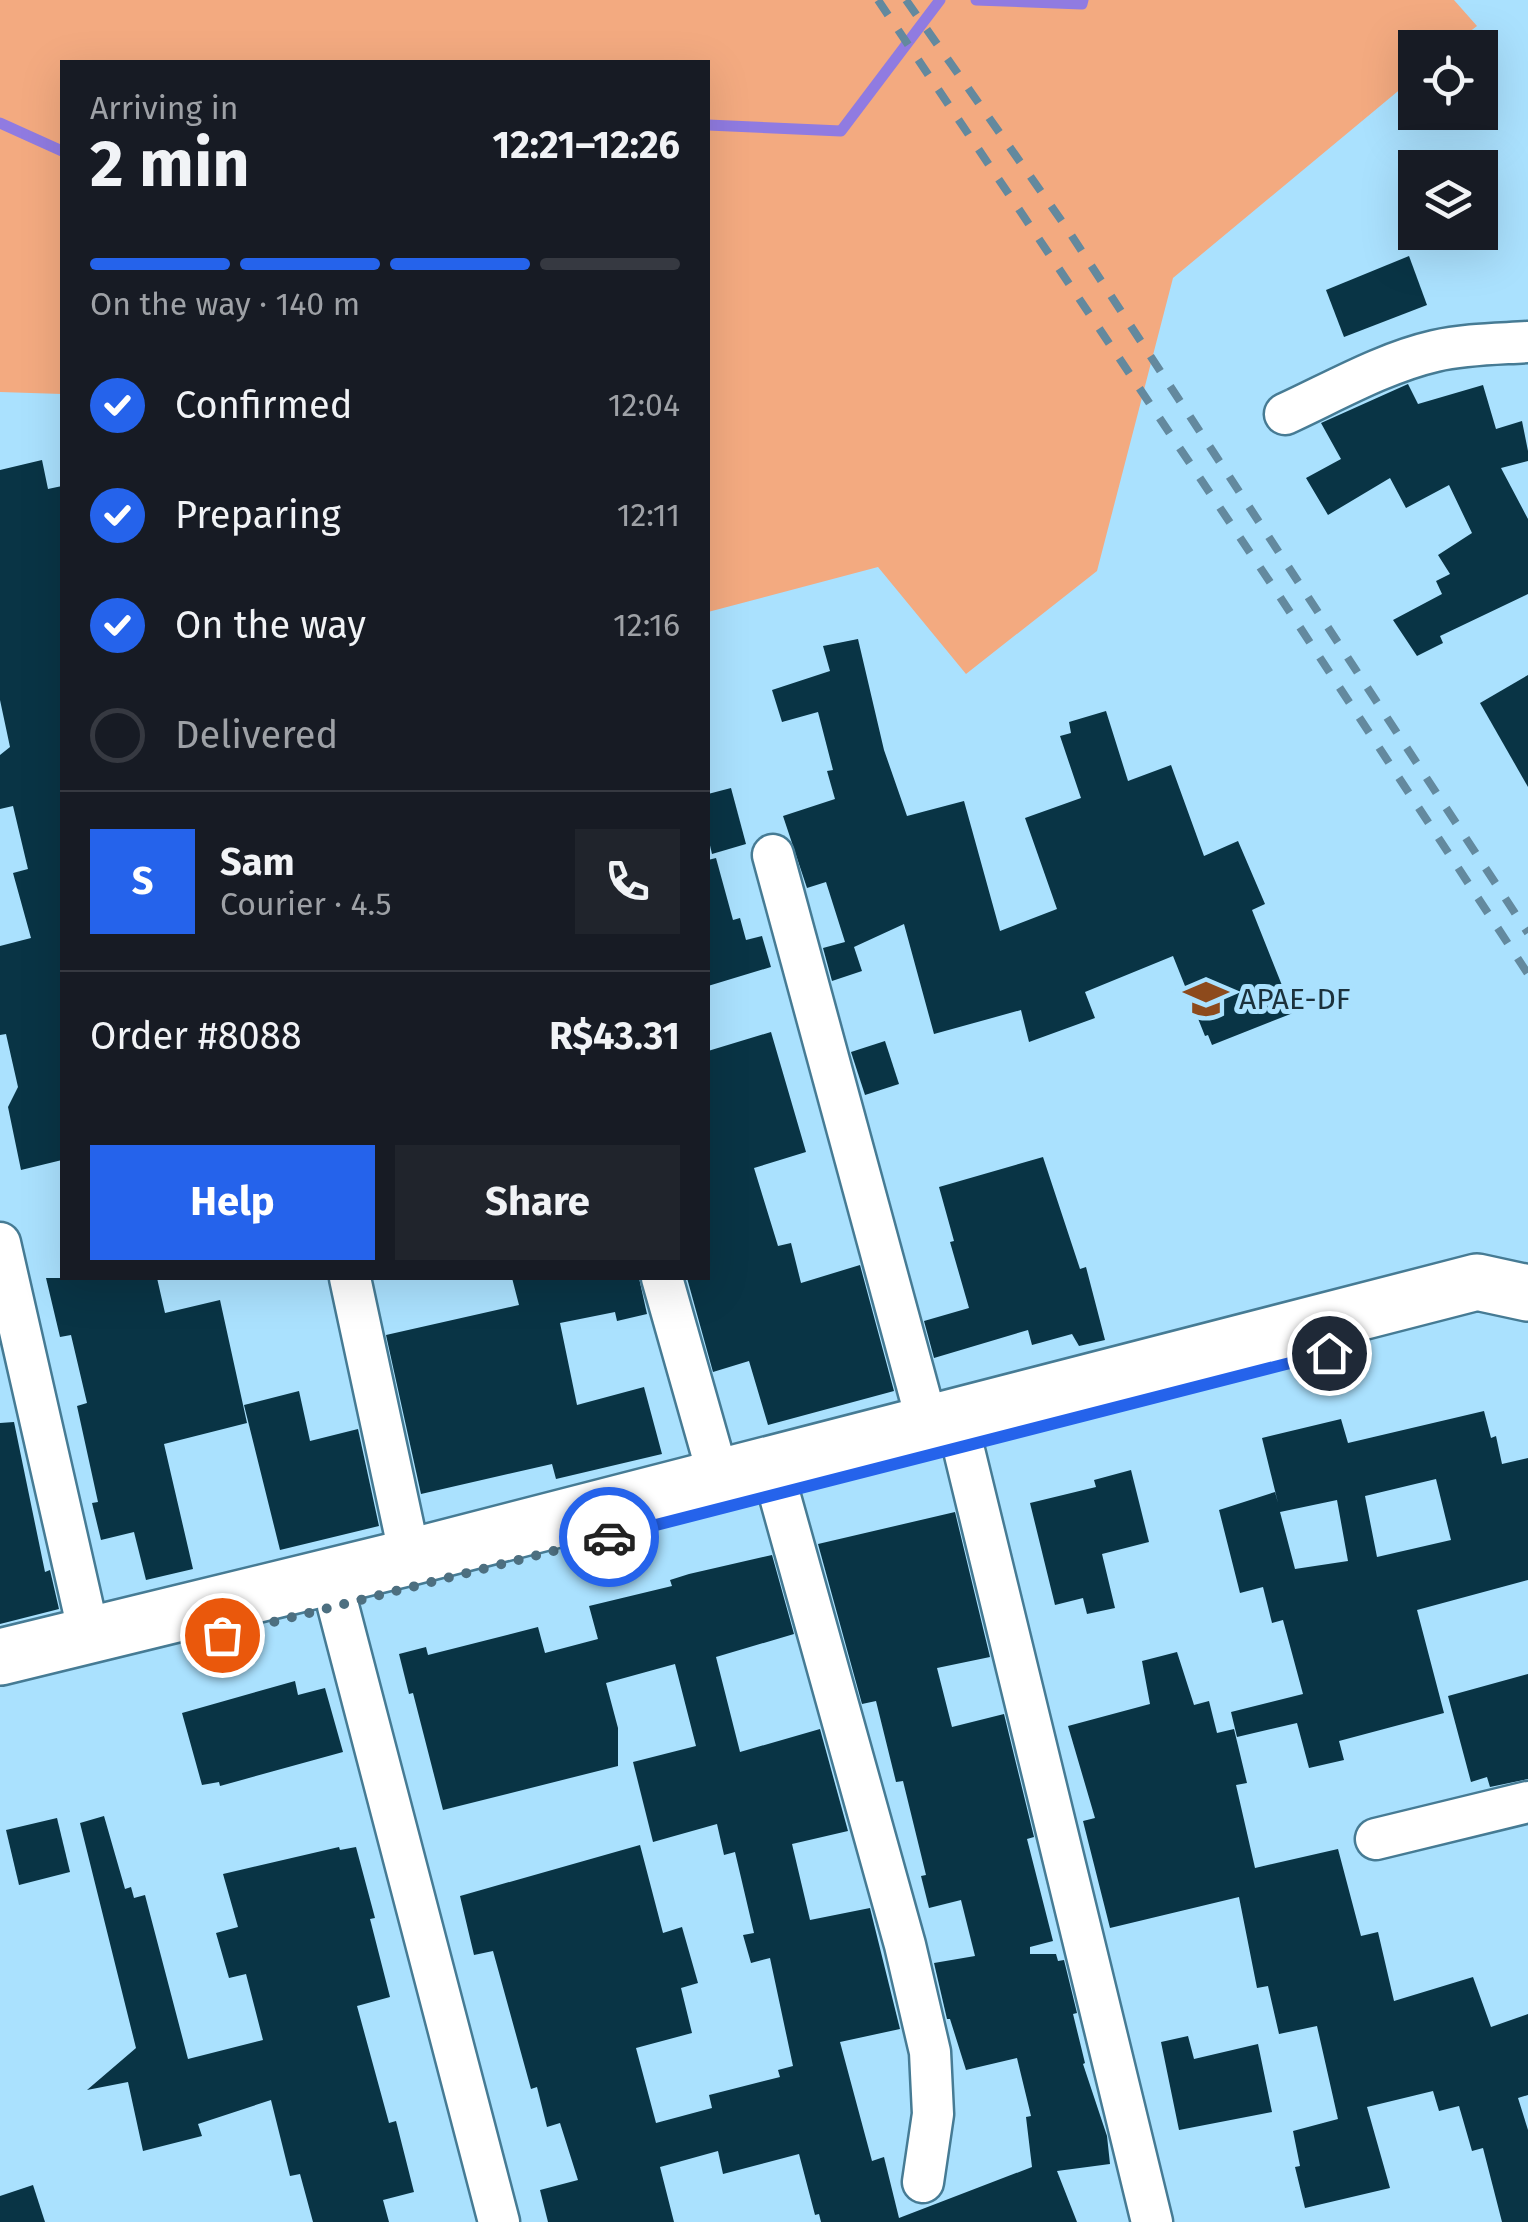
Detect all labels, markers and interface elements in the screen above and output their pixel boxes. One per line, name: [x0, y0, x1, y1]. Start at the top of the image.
map controls: [1398, 30, 1498, 250]
button: locate: [1398, 30, 1498, 130]
text: Arriving in: [90, 89, 238, 127]
text: 12:21–12:26: [493, 122, 680, 168]
text: 2 min: [90, 125, 250, 203]
button: layers: [1398, 150, 1498, 250]
text: On the way · 140 m: [90, 285, 360, 323]
icon: check: [90, 378, 145, 433]
text: Confirmed: [175, 382, 353, 428]
text: 12:04: [608, 386, 680, 424]
icon: check: [90, 488, 145, 543]
text: Preparing: [175, 492, 341, 538]
text: 12:11: [617, 496, 680, 534]
icon: check: [90, 598, 145, 653]
text: On the way: [175, 602, 366, 648]
text: 12:16: [613, 606, 680, 644]
text: Delivered: [175, 712, 338, 758]
button: phone: [575, 829, 680, 934]
text: Sam: [220, 839, 295, 885]
text: S: [132, 858, 153, 904]
text: Courier · 4.5: [220, 885, 391, 923]
school or university icon: APAE-DF: [1182, 975, 1230, 1023]
place label: APAE-DF: [1239, 981, 1351, 1017]
text: Order #8088: [90, 1013, 302, 1059]
text: R$43.31: [549, 1013, 680, 1059]
button: Help: [90, 1145, 375, 1260]
button: Share: [395, 1145, 680, 1260]
pin: [1287, 1311, 1372, 1396]
icon: home: [1302, 1326, 1357, 1381]
courier: [559, 1487, 659, 1587]
icon: car: [582, 1510, 637, 1565]
pin: [180, 1593, 265, 1678]
icon: bag: [195, 1608, 250, 1663]

